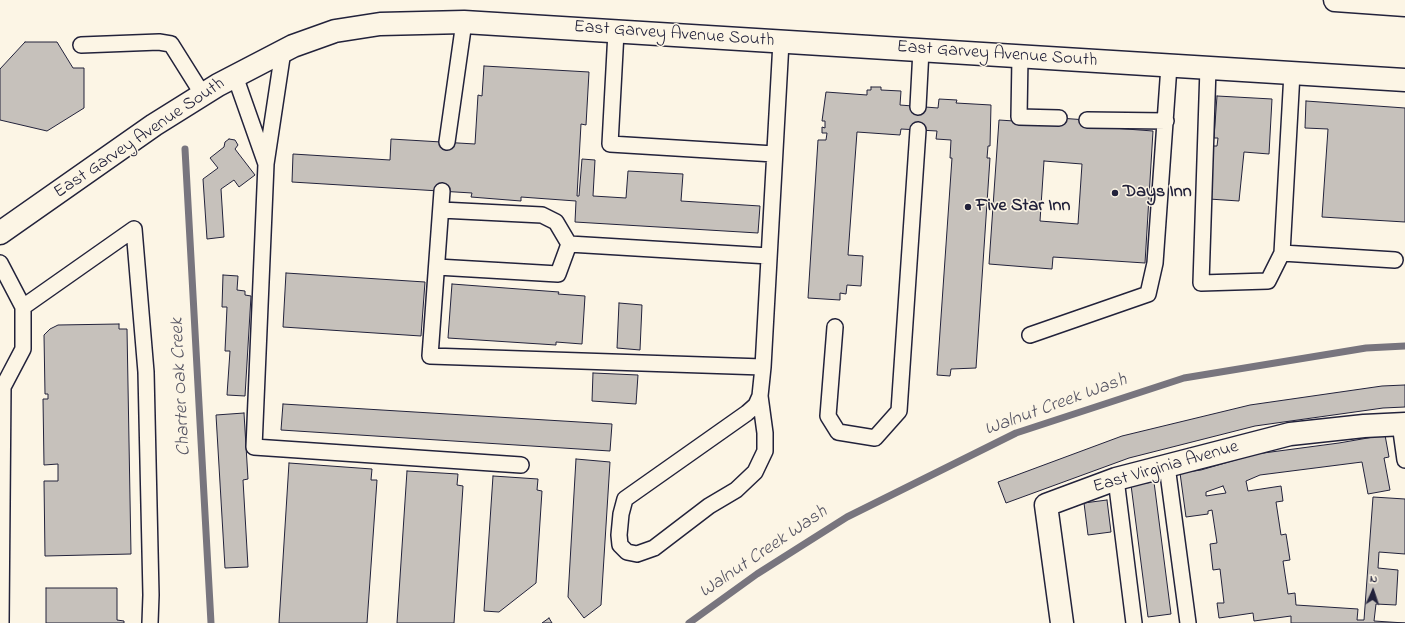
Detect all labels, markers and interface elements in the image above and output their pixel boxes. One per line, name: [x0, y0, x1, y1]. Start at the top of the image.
street label: East Garvey Avenue South: [573, 17, 775, 53]
street label: East Garvey Avenue South: [896, 37, 1098, 73]
street label: East Garvey Avenue South: [51, 74, 229, 204]
place label: Days Inn: [1123, 182, 1192, 204]
marker: Days Inn: [1110, 188, 1120, 198]
place label: Five Star Inn: [976, 196, 1070, 218]
marker: Five Star Inn: [963, 202, 973, 212]
water label: Charter Oak Creek: [167, 317, 197, 457]
water label: Walnut Creek Wash: [982, 370, 1130, 442]
street label: East Virginia Avenue: [1091, 437, 1241, 499]
water label: Walnut Creek Wash: [696, 502, 832, 604]
north arrow: [1353, 571, 1393, 611]
text: N: [1369, 571, 1378, 587]

